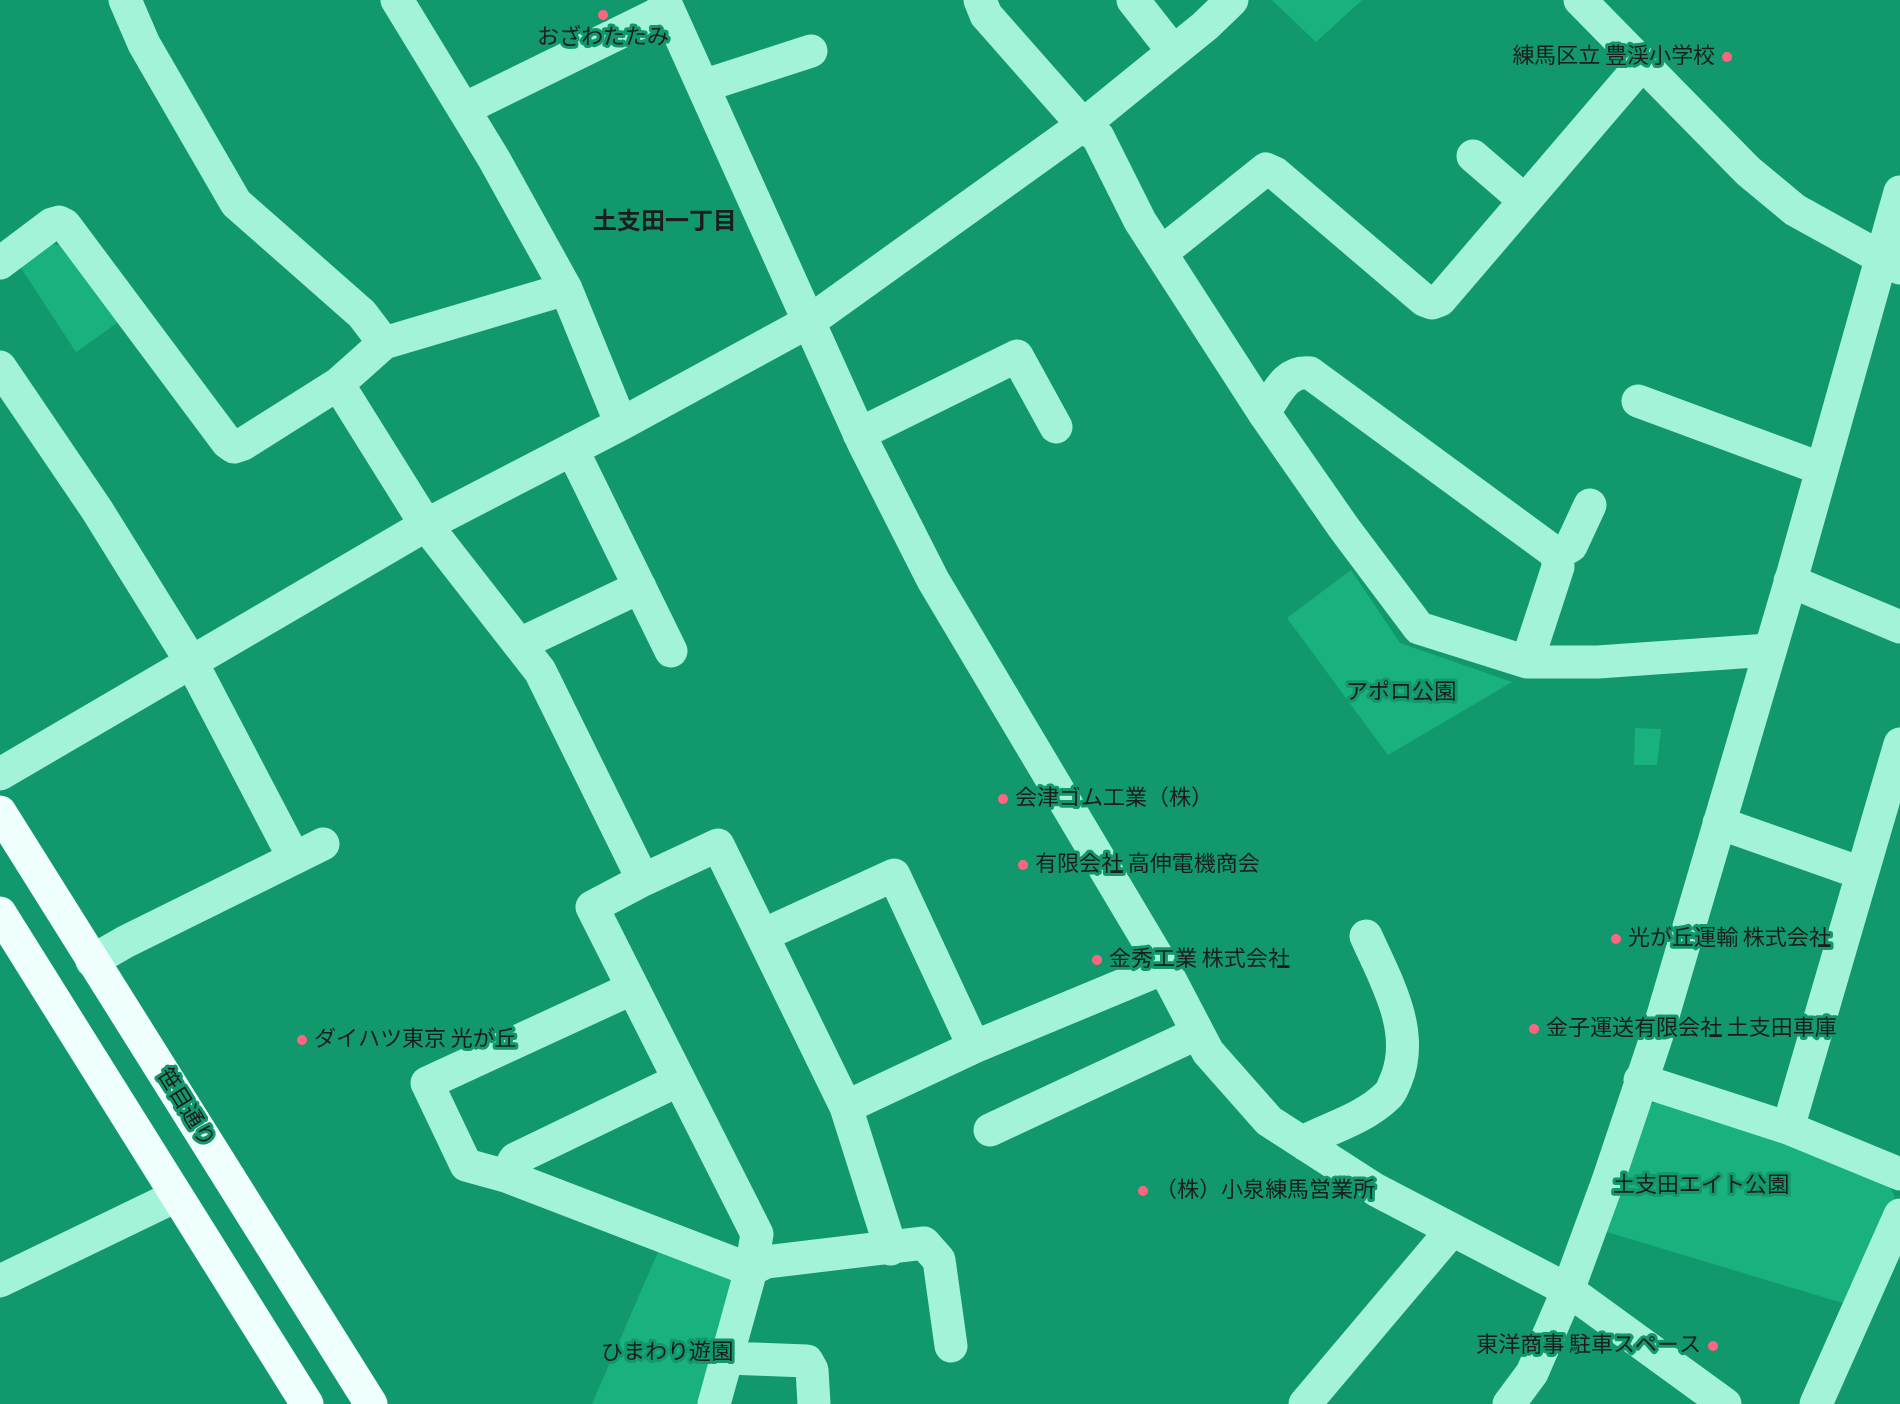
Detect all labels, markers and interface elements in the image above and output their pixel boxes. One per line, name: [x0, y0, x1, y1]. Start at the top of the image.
marker: おざわたたみ: [596, 8, 610, 22]
place label: おざわたたみ: [537, 25, 669, 51]
place label: 練馬区立 豊渓小学校: [1512, 44, 1715, 70]
marker: 練馬区立 豊渓小学校: [1720, 50, 1734, 64]
district label: 土支田一丁目: [593, 209, 737, 237]
park label: アポロ公園: [1346, 680, 1456, 706]
place label: 会津ゴム工業（株）: [1015, 786, 1213, 812]
marker: 会津ゴム工業（株）: [996, 792, 1010, 806]
place label: 有限会社 高伸電機商会: [1035, 852, 1260, 878]
marker: 有限会社 高伸電機商会: [1016, 858, 1030, 872]
place label: 光が丘運輸 株式会社: [1628, 926, 1831, 952]
marker: 光が丘運輸 株式会社: [1609, 932, 1623, 946]
place label: 金秀工業 株式会社: [1109, 947, 1290, 973]
marker: 金秀工業 株式会社: [1090, 953, 1104, 967]
place label: 金子運送有限会社 土支田車庫: [1546, 1016, 1837, 1042]
marker: 金子運送有限会社 土支田車庫: [1527, 1022, 1541, 1036]
place label: ダイハツ東京 光が丘: [314, 1027, 517, 1053]
marker: ダイハツ東京 光が丘: [295, 1033, 309, 1047]
street label: 笹目通り: [150, 1064, 220, 1152]
park label: 土支田エイト公園: [1613, 1173, 1789, 1199]
place label: （株）小泉練馬営業所: [1155, 1178, 1375, 1204]
marker: （株）小泉練馬営業所: [1136, 1184, 1150, 1198]
place label: 東洋商事 駐車スペース: [1476, 1333, 1701, 1359]
marker: 東洋商事 駐車スペース: [1706, 1339, 1720, 1353]
park label: ひまわり遊園: [601, 1340, 733, 1366]

